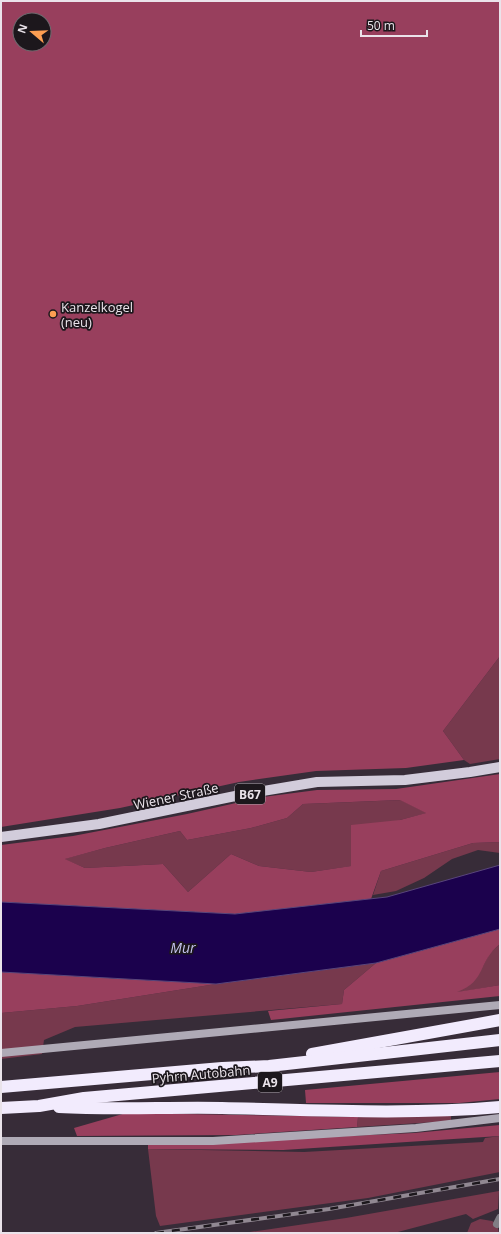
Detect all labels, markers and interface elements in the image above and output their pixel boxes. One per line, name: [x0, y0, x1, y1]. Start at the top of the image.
north arrow: [12, 12, 52, 52]
scale bar: [361, 12, 427, 38]
text: 50 m: [367, 17, 395, 34]
text: N: [14, 22, 31, 35]
place label: Kanzelkogel (neu): [61, 298, 133, 331]
marker: Kanzelkogel (neu): [48, 309, 58, 319]
street label: Wiener Straße: [132, 778, 220, 814]
road number: B67: [235, 784, 265, 804]
water label: Mur: [170, 938, 196, 957]
street label: Pyhrn Autobahn: [151, 1061, 251, 1087]
road number: A9: [258, 1072, 282, 1092]

